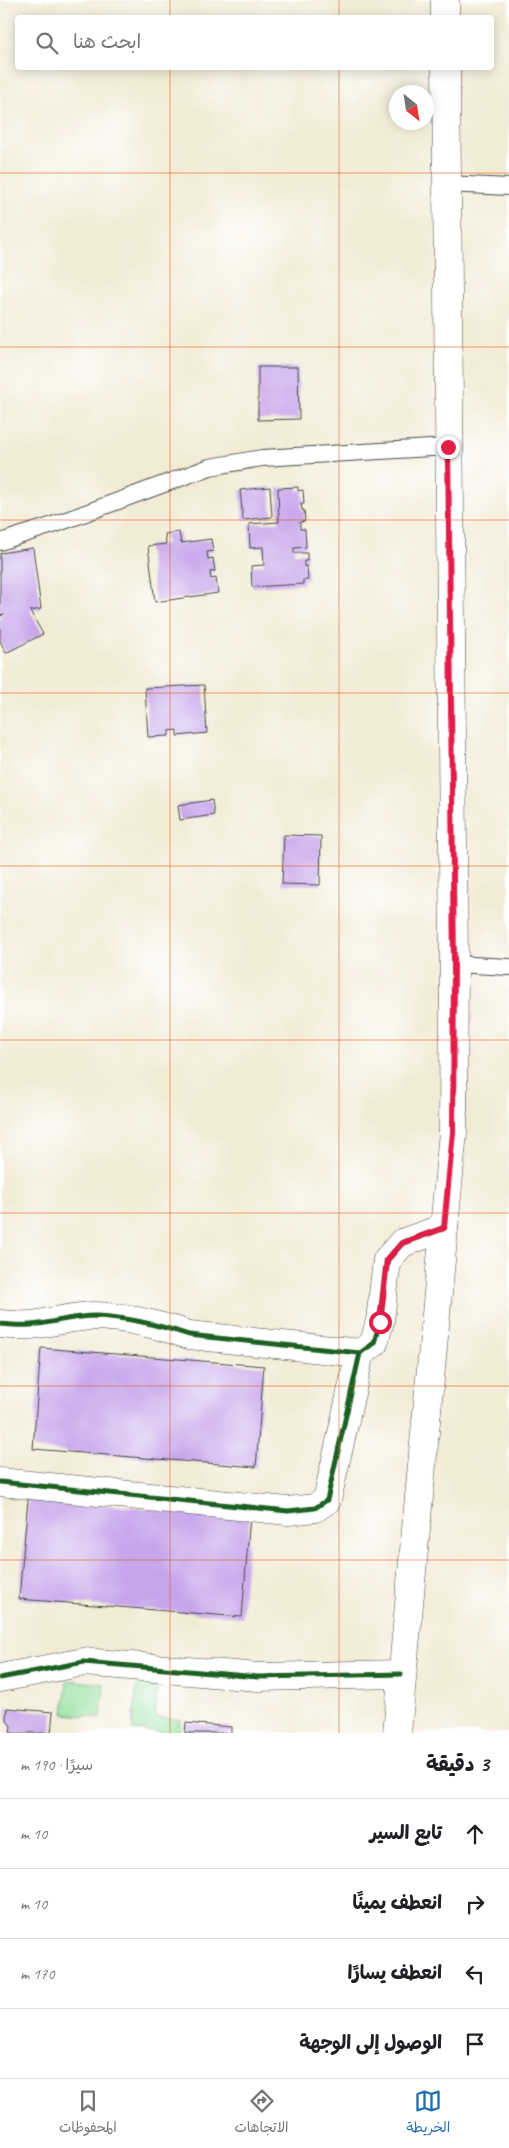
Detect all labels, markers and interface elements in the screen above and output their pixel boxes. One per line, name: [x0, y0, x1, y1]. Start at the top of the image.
search box: [15, 15, 494, 70]
icon: search: [33, 29, 61, 57]
text: ابحث هنا: [73, 30, 141, 54]
north arrow: [389, 85, 434, 130]
route end: [437, 436, 460, 459]
route start: [369, 1311, 392, 1334]
text: 3 دقيقة: [426, 1751, 489, 1777]
text: سيرًا · 190 m: [20, 1755, 93, 1775]
icon: ahead: [461, 1820, 489, 1848]
text: تابع السير: [370, 1821, 442, 1845]
text: 10 m: [20, 1824, 47, 1844]
icon: right: [461, 1890, 489, 1918]
text: انعطف يمينًا: [353, 1891, 442, 1915]
text: 10 m: [20, 1894, 47, 1914]
icon: left: [461, 1960, 489, 1988]
text: انعطف يسارًا: [348, 1961, 442, 1985]
text: 170 m: [20, 1964, 54, 1984]
icon: arrive: [461, 2030, 489, 2058]
text: الوصول إلى الوجهة: [299, 2031, 442, 2055]
tab: المحفوظات: [59, 2087, 117, 2140]
tab: الاتجاهات: [234, 2087, 289, 2140]
tab: الخريطة: [406, 2087, 450, 2140]

